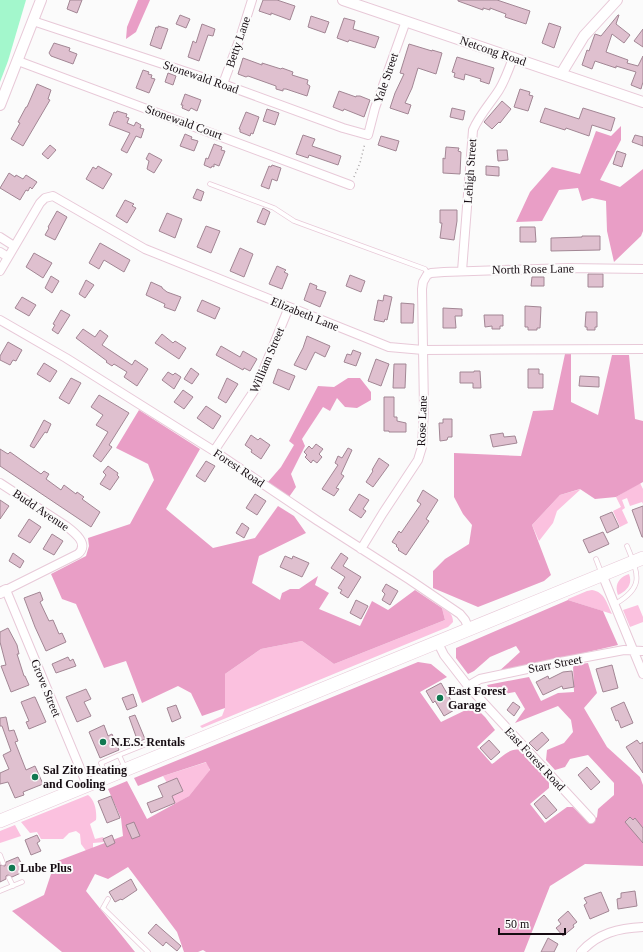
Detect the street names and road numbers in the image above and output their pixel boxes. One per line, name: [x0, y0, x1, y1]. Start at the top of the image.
street label: Betty Lane: [223, 15, 253, 69]
street label: Netcong Road: [458, 33, 528, 69]
street label: Yale Street: [371, 50, 401, 105]
street label: Stonewald Road: [161, 58, 241, 96]
street label: Stonewald Court: [144, 102, 225, 143]
street label: Lehigh Street: [461, 137, 479, 204]
street label: North Rose Lane: [492, 261, 574, 277]
street label: Elizabeth Lane: [269, 294, 341, 334]
street label: William Street: [247, 325, 287, 395]
street label: Rose Lane: [414, 395, 430, 447]
street label: Forest Road: [211, 446, 267, 490]
street label: Budd Avenue: [10, 486, 72, 534]
street label: Starr Street: [527, 652, 584, 676]
street label: Grove Street: [28, 657, 64, 720]
street label: East Forest Road: [502, 724, 568, 794]

